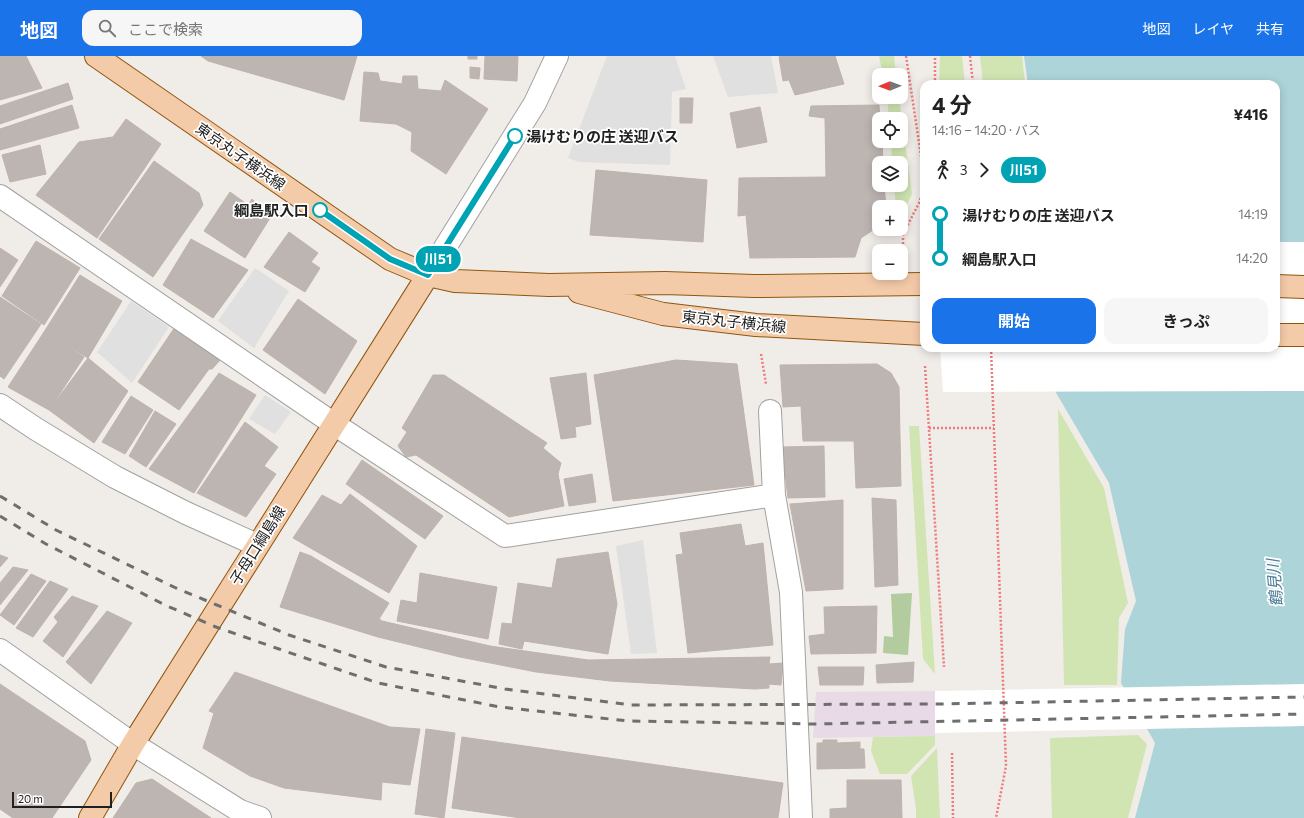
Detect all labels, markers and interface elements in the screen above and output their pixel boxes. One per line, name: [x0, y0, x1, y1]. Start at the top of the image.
search box: [82, 10, 362, 46]
icon: search: [96, 17, 118, 39]
text: 地図: [20, 18, 58, 41]
text: ここで検索: [128, 20, 203, 38]
text: 地図: [1142, 20, 1170, 37]
text: レイヤ: [1192, 20, 1234, 37]
text: 共有: [1256, 20, 1284, 37]
north arrow: [872, 68, 908, 104]
map controls: [872, 68, 908, 280]
text: 4 分: [932, 91, 972, 118]
text: ¥416: [1233, 105, 1268, 123]
button: locate: [872, 112, 908, 148]
street label: 東京丸子横浜線: [193, 119, 289, 193]
text: 14:16 – 14:20 · バス: [932, 122, 1041, 138]
place label: 湯けむりの庄 送迎バス: [526, 127, 679, 145]
marker: 湯けむりの庄 送迎バス: [507, 128, 523, 144]
button: layers: [872, 156, 908, 192]
icon: walk: [932, 159, 954, 181]
icon: forward: [973, 159, 995, 181]
text: 川51: [1009, 161, 1038, 178]
text: 3: [960, 162, 967, 178]
button: +: [872, 200, 908, 236]
place label: 綱島駅入口: [234, 201, 309, 219]
marker: 綱島駅入口: [312, 202, 328, 218]
text: 湯けむりの庄 送迎バス: [962, 206, 1115, 224]
text: 14:19: [1238, 206, 1268, 222]
button: −: [872, 244, 908, 280]
line badge: 川51: [415, 246, 461, 272]
text: 川51: [424, 250, 452, 267]
text: 綱島駅入口: [962, 250, 1037, 268]
text: 14:20: [1236, 250, 1268, 266]
button: 開始: [932, 298, 1096, 344]
button: きっぷ: [1104, 298, 1268, 344]
street label: 東京丸子横浜線: [681, 307, 787, 335]
street label: 子母口綱島線: [226, 502, 288, 588]
water label: 鶴見川: [1262, 556, 1286, 608]
scale bar: [12, 790, 112, 809]
text: 20 m: [18, 792, 43, 805]

